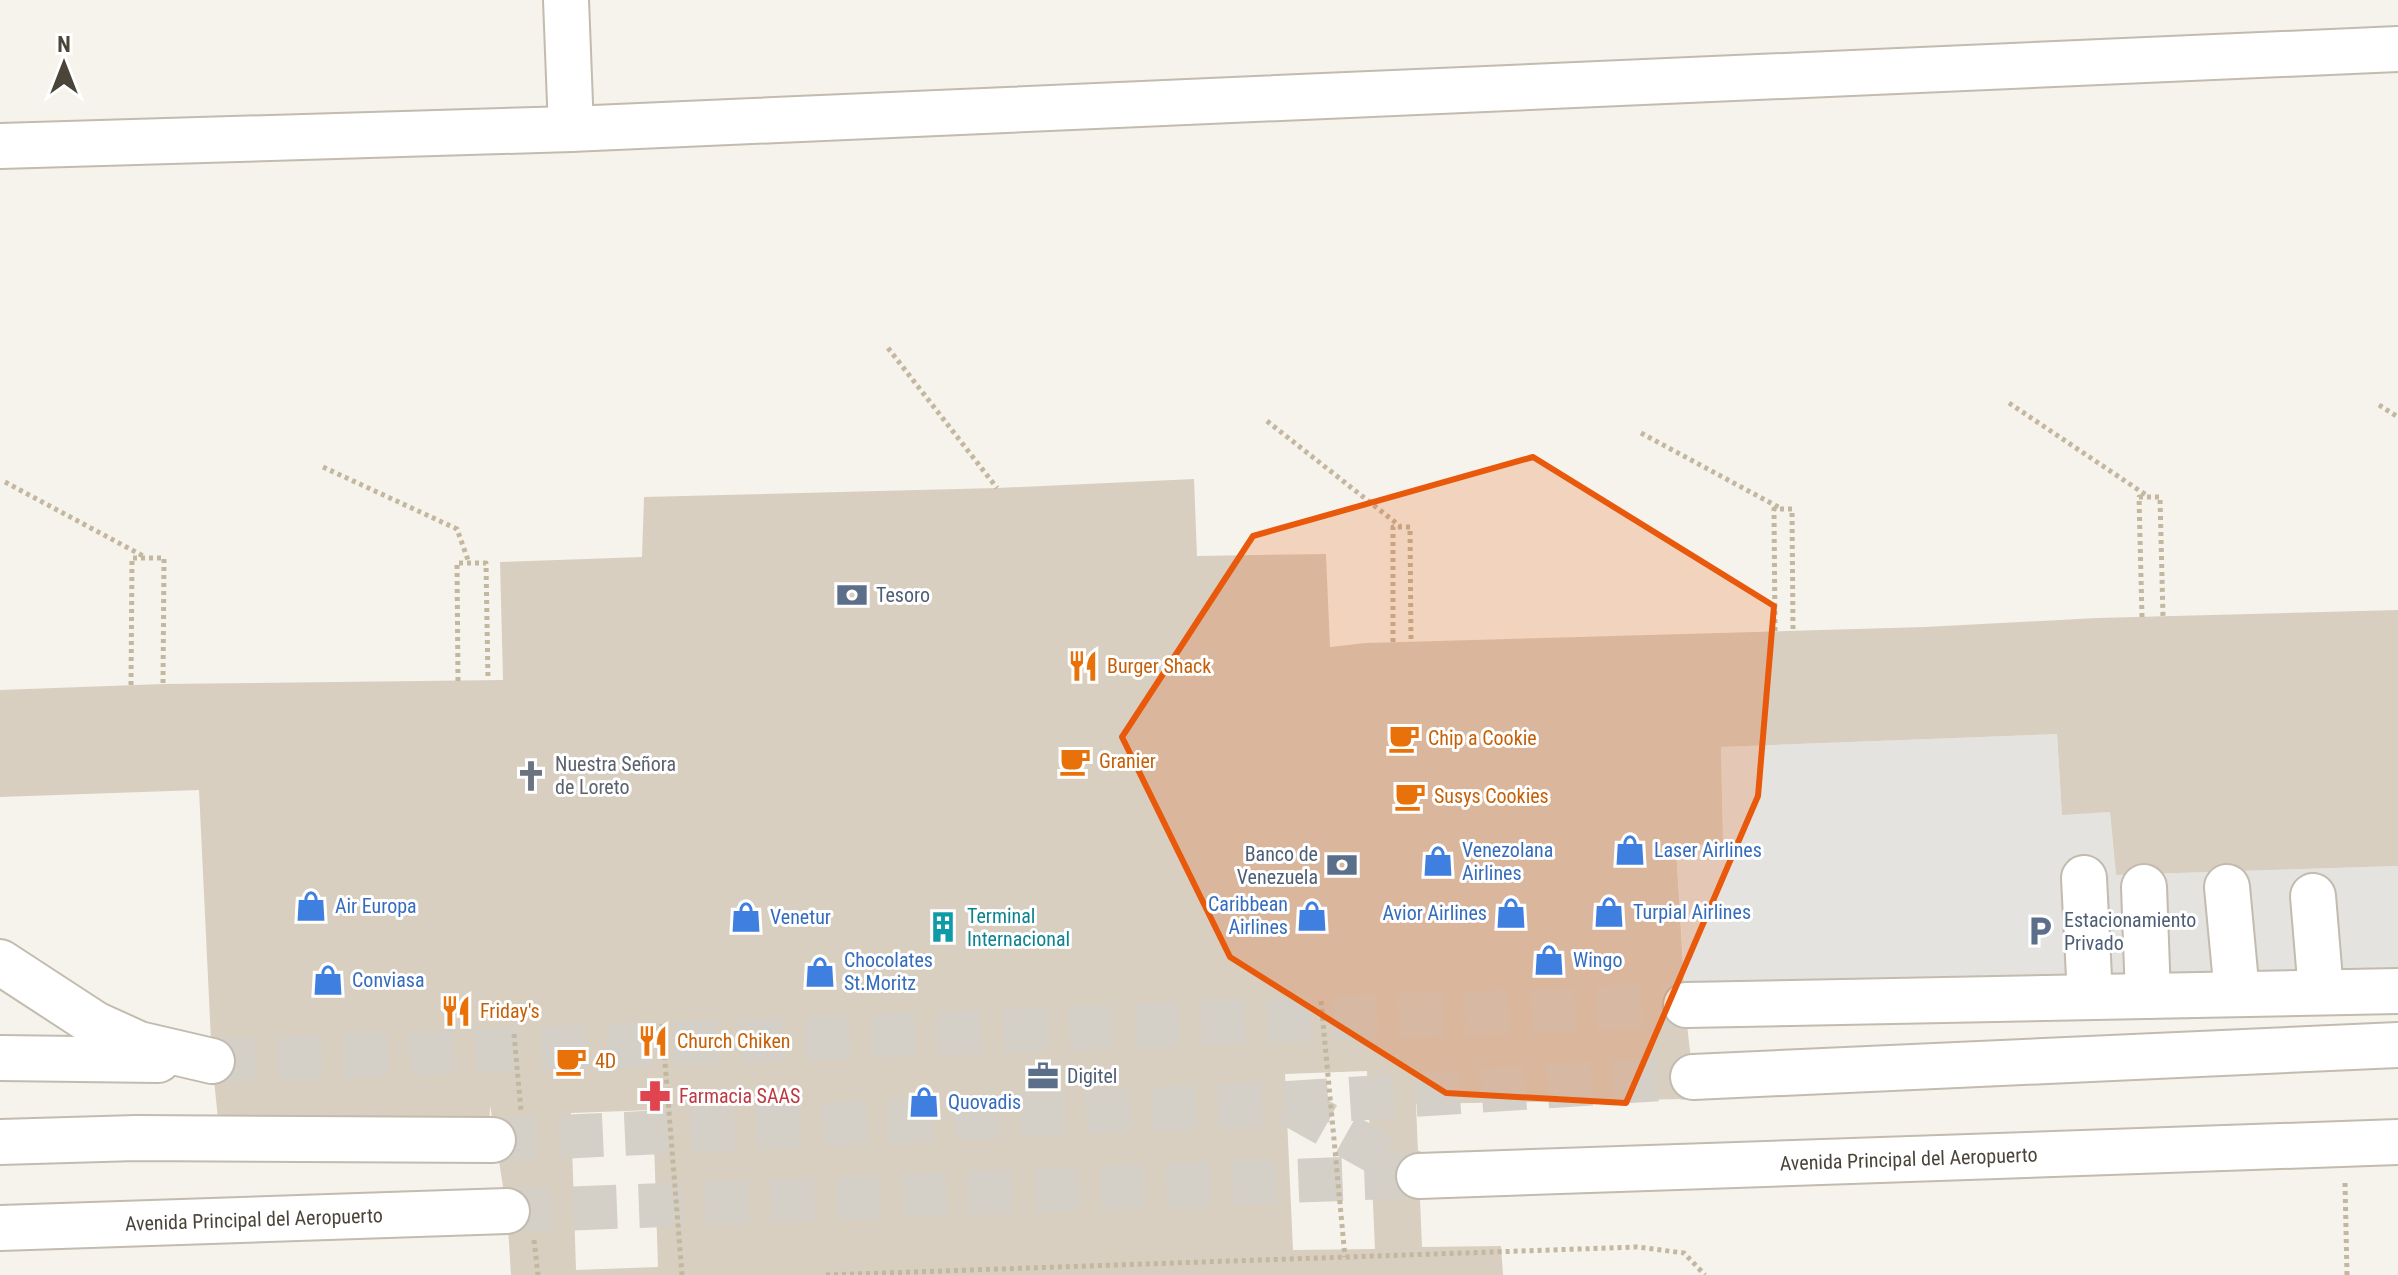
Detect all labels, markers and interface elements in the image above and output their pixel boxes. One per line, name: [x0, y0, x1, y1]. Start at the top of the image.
north arrow: [24, 24, 104, 104]
text: N: [57, 32, 71, 57]
bank icon: Tesoro: [835, 578, 869, 612]
place label: Tesoro: [876, 583, 930, 607]
restaurant icon: Burger Shack: [1066, 649, 1100, 683]
place label: Burger Shack: [1107, 654, 1211, 678]
cafe icon: Chip a Cookie: [1387, 721, 1421, 755]
place label: Chip a Cookie: [1428, 726, 1537, 750]
cafe icon: Granier: [1058, 744, 1092, 778]
place label: Granier: [1099, 749, 1156, 773]
place label: Nuestra Señora de Loreto: [555, 752, 676, 799]
church icon: Nuestra Señora de Loreto: [514, 759, 548, 793]
cafe icon: Susys Cookies: [1393, 779, 1427, 813]
place label: Susys Cookies: [1434, 784, 1549, 808]
shop icon: Laser Airlines: [1613, 833, 1647, 867]
place label: Venezolana Airlines: [1462, 838, 1553, 885]
place label: Laser Airlines: [1654, 838, 1762, 862]
place label: Banco de Venezuela: [1237, 842, 1318, 889]
shop icon: Venezolana Airlines: [1421, 844, 1455, 878]
bank icon: Banco de Venezuela: [1325, 848, 1359, 882]
shop icon: Air Europa: [294, 889, 328, 923]
place label: Caribbean Airlines: [1208, 892, 1288, 939]
place label: Air Europa: [335, 894, 417, 918]
shop icon: Turpial Airlines: [1592, 895, 1626, 929]
shop icon: Avior Airlines: [1494, 896, 1528, 930]
shop icon: Caribbean Airlines: [1295, 899, 1329, 933]
shop icon: Venetur: [729, 900, 763, 934]
place label: Turpial Airlines: [1633, 900, 1751, 924]
place label: Avior Airlines: [1383, 901, 1487, 925]
place label: Terminal Internacional: [967, 904, 1070, 951]
place label: Venetur: [770, 905, 831, 929]
place label: Estacionamiento Privado: [2064, 908, 2196, 955]
building icon: Terminal Internacional: [926, 910, 960, 944]
parking icon: Estacionamiento Privado: [2023, 914, 2057, 948]
shop icon: Wingo: [1532, 943, 1566, 977]
place label: Chocolates St.Moritz: [844, 948, 933, 995]
place label: Wingo: [1573, 948, 1622, 972]
shop icon: Chocolates St.Moritz: [803, 955, 837, 989]
shop icon: Conviasa: [311, 963, 345, 997]
place label: Conviasa: [352, 968, 425, 992]
restaurant icon: Friday's: [439, 994, 473, 1028]
place label: Friday's: [480, 999, 540, 1023]
restaurant icon: Church Chiken: [636, 1024, 670, 1058]
place label: Church Chiken: [677, 1029, 791, 1053]
cafe icon: 4D: [554, 1044, 588, 1078]
place label: 4D: [595, 1049, 616, 1073]
office icon: Digitel: [1026, 1059, 1060, 1093]
place label: Digitel: [1067, 1064, 1117, 1088]
pharmacy icon: Farmacia SAAS: [638, 1079, 672, 1113]
place label: Farmacia SAAS: [679, 1084, 800, 1108]
shop icon: Quovadis: [907, 1085, 941, 1119]
place label: Quovadis: [948, 1090, 1021, 1114]
street label: Avenida Principal del Aeropuerto: [1779, 1143, 2038, 1175]
street label: Avenida Principal del Aeropuerto: [125, 1203, 383, 1236]

